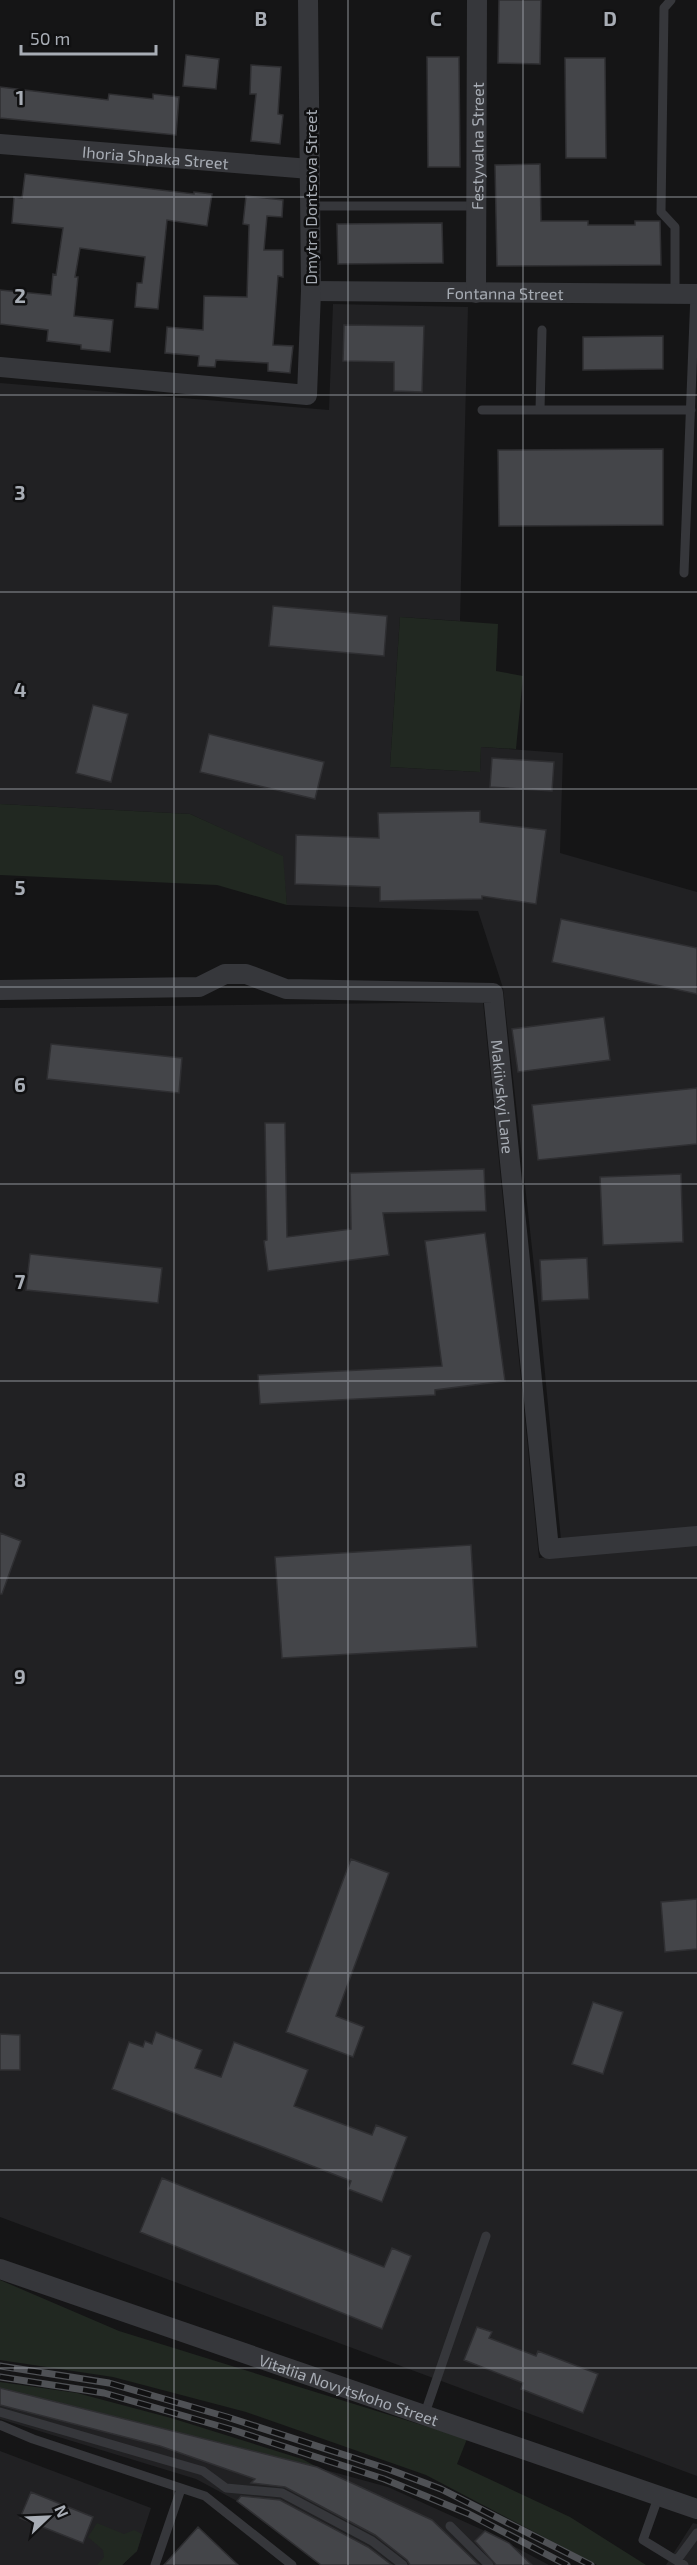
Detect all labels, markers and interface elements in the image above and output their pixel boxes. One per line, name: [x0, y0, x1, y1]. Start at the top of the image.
text: B: [255, 6, 267, 30]
text: C: [430, 6, 442, 30]
text: D: [603, 6, 617, 30]
scale bar: [21, 18, 156, 56]
text: 50 m: [30, 27, 70, 49]
street label: Festyvalna Street: [467, 82, 486, 210]
text: 1: [16, 85, 24, 109]
street label: Dmytra Dontsova Street: [301, 109, 320, 285]
street label: Ihoria Shpaka Street: [82, 141, 229, 172]
text: 2: [14, 283, 26, 307]
street label: Fontanna Street: [446, 283, 564, 302]
text: 3: [14, 480, 26, 504]
text: 4: [14, 677, 27, 701]
text: 5: [14, 875, 26, 899]
street label: Makiivskyi Lane: [488, 1039, 519, 1155]
text: 6: [14, 1072, 26, 1096]
text: 7: [15, 1269, 26, 1293]
text: 8: [14, 1467, 26, 1491]
text: 9: [14, 1664, 26, 1688]
street label: Vitaliia Novytskoho Street: [257, 2349, 441, 2429]
north arrow: [18, 2487, 78, 2547]
text: N: [51, 2502, 73, 2520]

